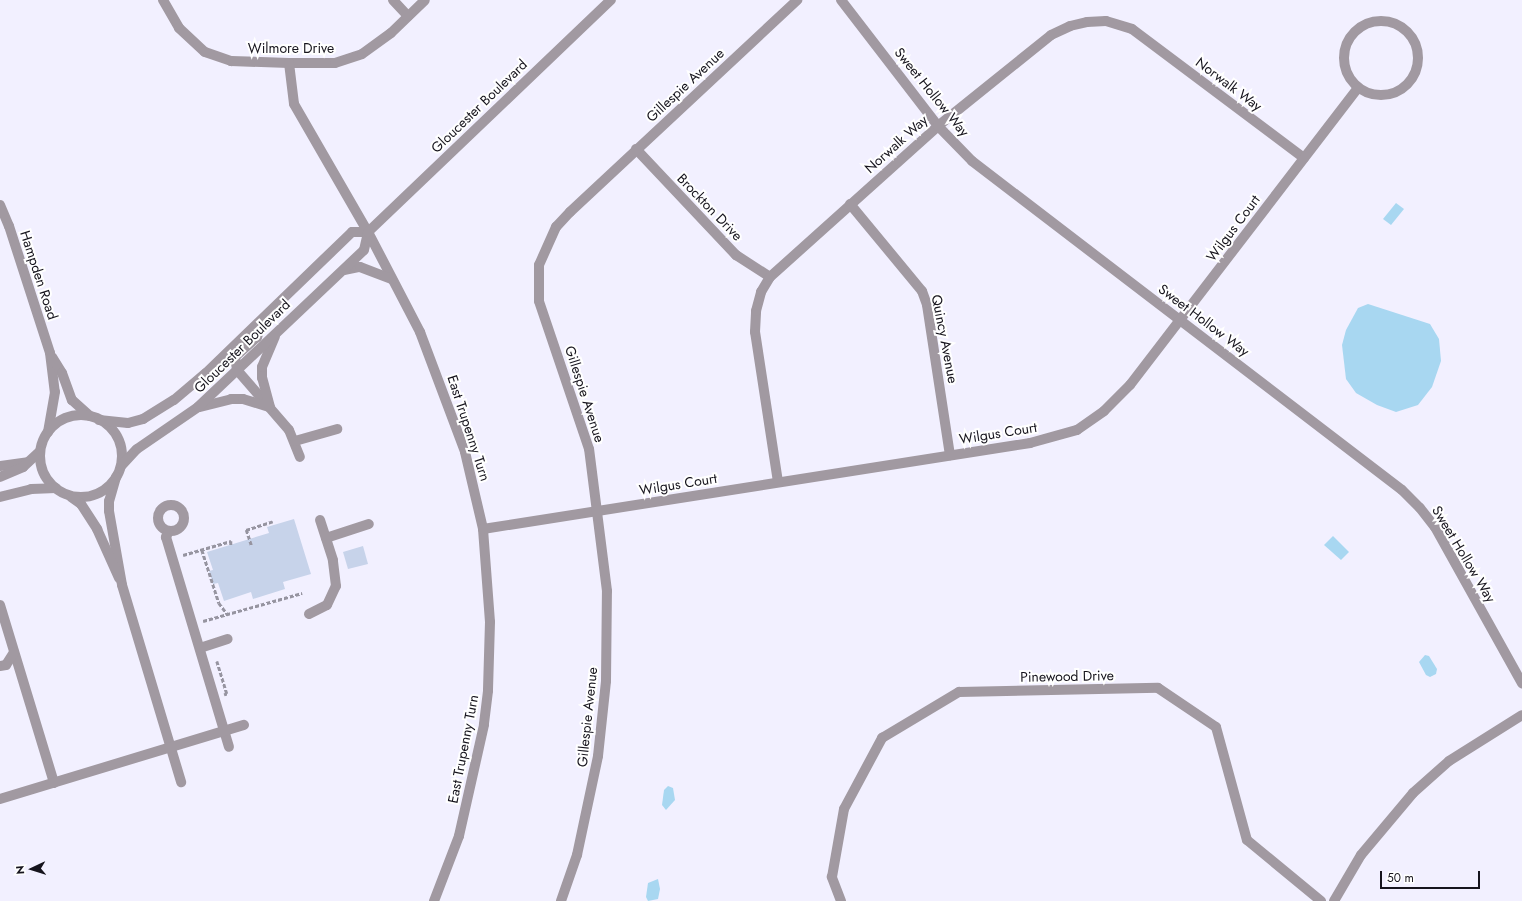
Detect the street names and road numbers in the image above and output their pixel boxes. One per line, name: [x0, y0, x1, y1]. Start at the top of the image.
street label: Wilmore Drive: [248, 40, 334, 56]
street label: Sweet Hollow Way: [891, 44, 973, 140]
street label: Gillespie Avenue: [643, 45, 727, 125]
street label: Norwalk Way: [1192, 54, 1266, 114]
street label: Gloucester Boulevard: [428, 56, 530, 156]
street label: Norwalk Way: [861, 111, 931, 177]
street label: Brockton Drive: [674, 170, 746, 244]
street label: Wilgus Court: [1203, 192, 1263, 264]
street label: Hampden Road: [17, 228, 61, 322]
street label: Sweet Hollow Way: [1155, 280, 1253, 360]
street label: Quincy Avenue: [928, 293, 962, 385]
street label: Gloucester Boulevard: [191, 296, 293, 396]
street label: Gillespie Avenue: [561, 344, 609, 444]
street label: East Trupenny Turn: [444, 373, 494, 483]
street label: Wilgus Court: [958, 419, 1038, 447]
street label: Wilgus Court: [638, 470, 718, 498]
street label: Sweet Hollow Way: [1429, 503, 1499, 605]
street label: Gillespie Avenue: [573, 666, 601, 768]
street label: Pinewood Drive: [1020, 667, 1114, 685]
street label: East Trupenny Turn: [444, 693, 482, 805]

